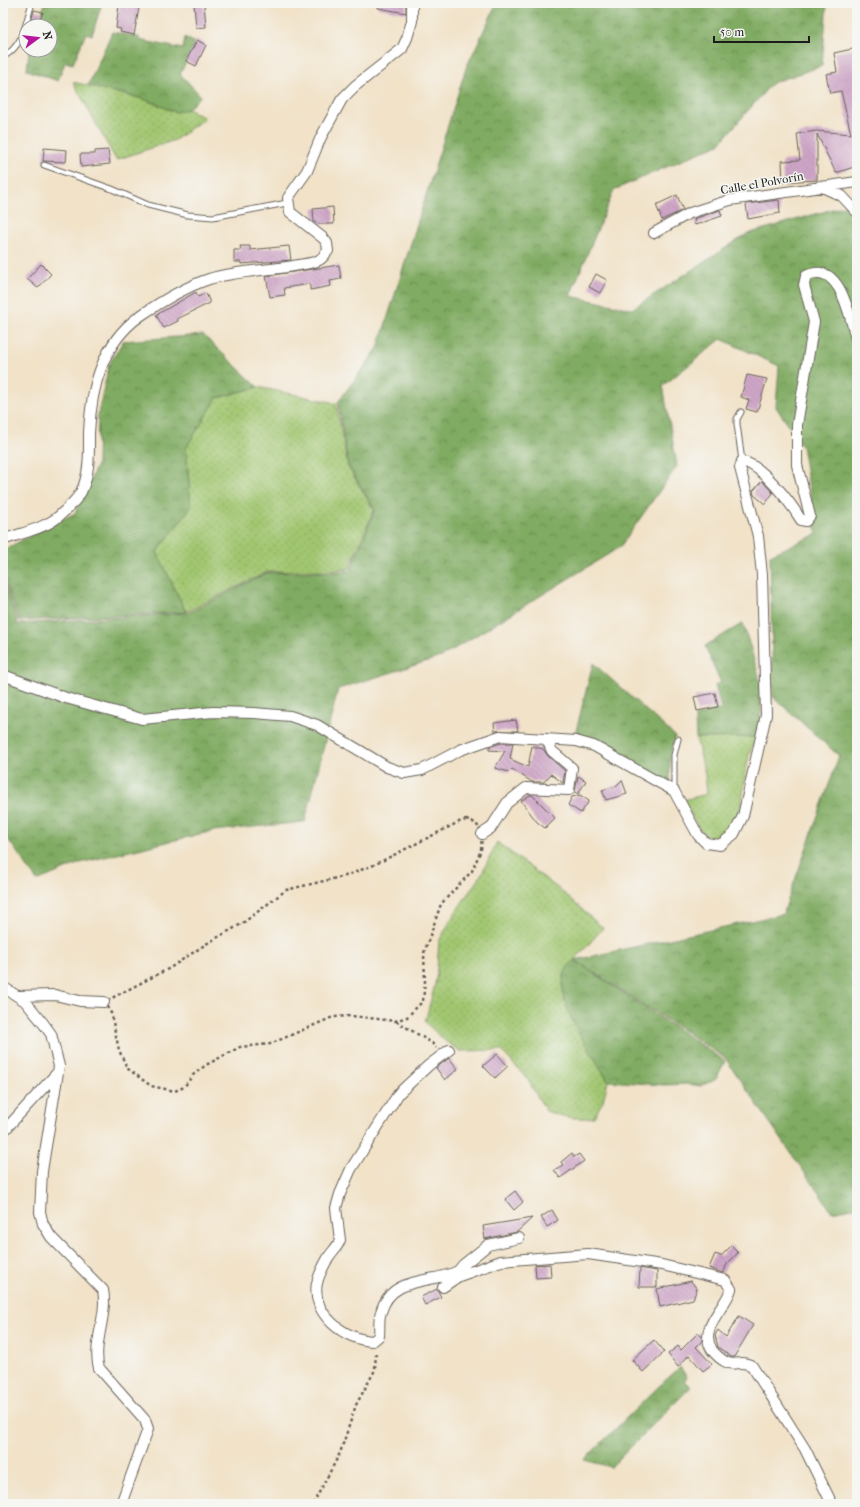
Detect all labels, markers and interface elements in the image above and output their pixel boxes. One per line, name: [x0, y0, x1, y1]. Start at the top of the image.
north arrow: [18, 18, 58, 58]
scale bar: [714, 18, 809, 44]
text: 50 m: [720, 25, 744, 39]
text: N: [40, 30, 55, 42]
street label: Calle el Polvorín: [719, 169, 805, 197]

